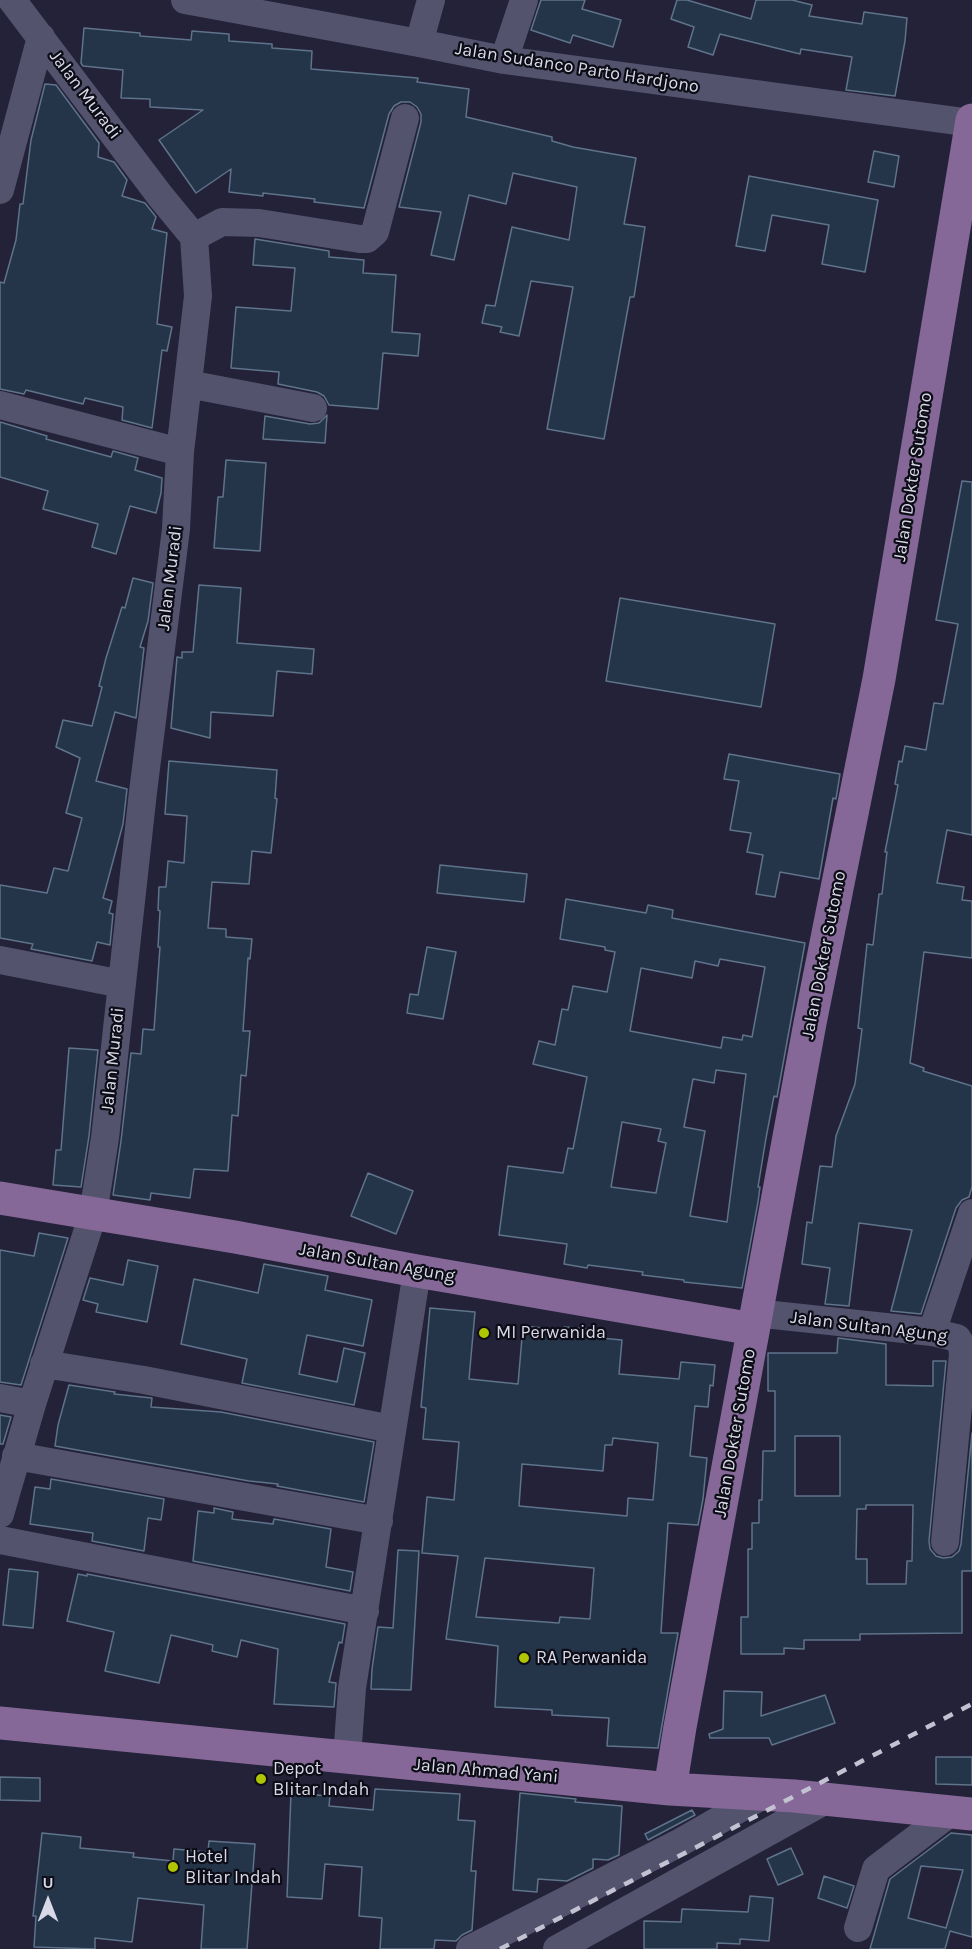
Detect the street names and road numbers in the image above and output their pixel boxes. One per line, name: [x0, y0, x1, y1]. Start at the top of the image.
street label: Jalan Sudanco Parto Hardjono: [454, 38, 700, 98]
street label: Jalan Muradi: [45, 46, 125, 144]
street label: Jalan Dokter Sutomo: [889, 391, 937, 563]
street label: Jalan Muradi: [153, 524, 187, 632]
street label: Jalan Dokter Sutomo: [797, 869, 851, 1041]
street label: Jalan Muradi: [97, 1006, 129, 1114]
street label: Jalan Sultan Agung: [297, 1239, 457, 1287]
street label: Jalan Sultan Agung: [789, 1307, 949, 1347]
street label: Jalan Dokter Sutomo: [710, 1347, 760, 1519]
street label: Jalan Ahmad Yani: [413, 1754, 559, 1788]

